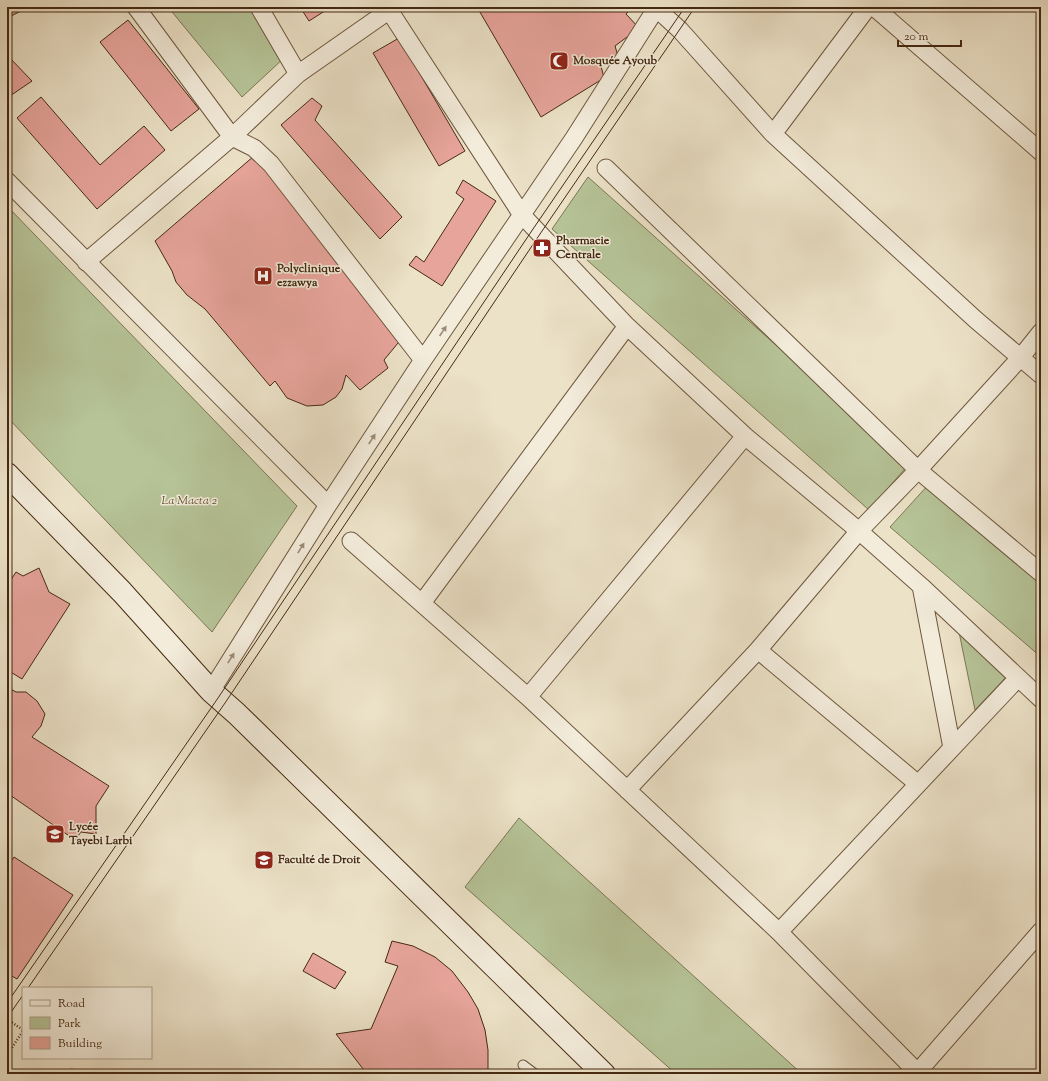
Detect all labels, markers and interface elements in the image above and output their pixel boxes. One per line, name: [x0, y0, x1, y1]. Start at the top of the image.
scale bar: [898, 22, 961, 48]
text: 20 m: [904, 28, 929, 46]
mosque icon: Mosquée Ayoub: [548, 50, 570, 72]
place label: Mosquée Ayoub: [572, 52, 658, 70]
place label: Pharmacie Centrale: [555, 232, 610, 264]
pharmacy icon: Pharmacie Centrale: [531, 237, 553, 259]
place label: Polyclinique ezzawya: [276, 260, 341, 292]
hospital icon: Polyclinique ezzawya: [252, 265, 274, 287]
one-way arrow: [439, 325, 447, 336]
one-way arrow: [368, 433, 375, 445]
park label: La Macta 2: [161, 492, 217, 510]
one-way arrow: [297, 543, 305, 553]
one-way arrow: [228, 652, 235, 664]
place label: Lycée Tayebi Larbi: [68, 818, 133, 850]
school or university icon: Lycée Tayebi Larbi: [44, 823, 66, 845]
school or university icon: Faculté de Droit: [253, 849, 275, 871]
place label: Faculté de Droit: [277, 851, 361, 869]
legend: [22, 987, 152, 1059]
text: Road: [58, 995, 85, 1013]
text: Park: [58, 1015, 81, 1033]
text: Building: [58, 1035, 102, 1053]

